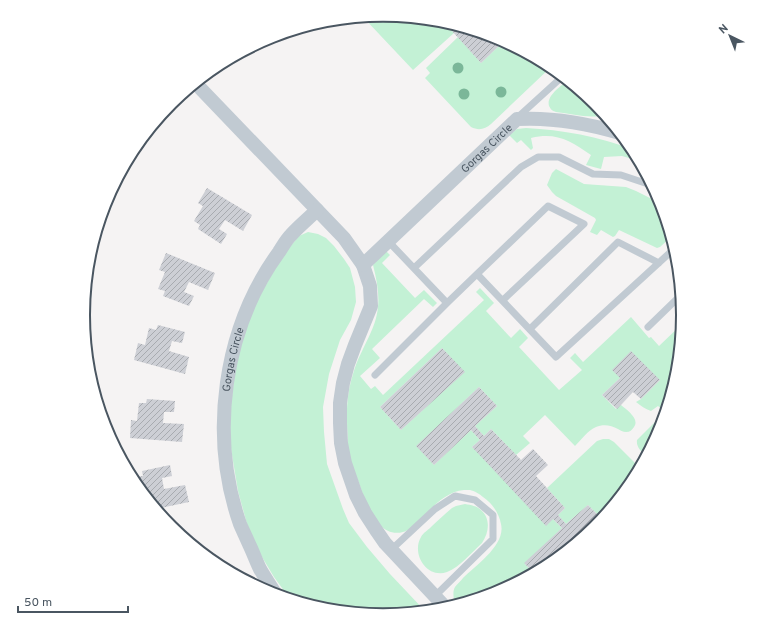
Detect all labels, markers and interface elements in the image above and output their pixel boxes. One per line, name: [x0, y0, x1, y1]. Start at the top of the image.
north arrow: [710, 16, 750, 56]
text: N: [716, 22, 732, 37]
street label: Gorgas Circle: [458, 121, 516, 176]
street label: Gorgas Circle: [220, 325, 248, 393]
scale bar: [18, 588, 128, 614]
text: 50 m: [24, 595, 52, 611]

